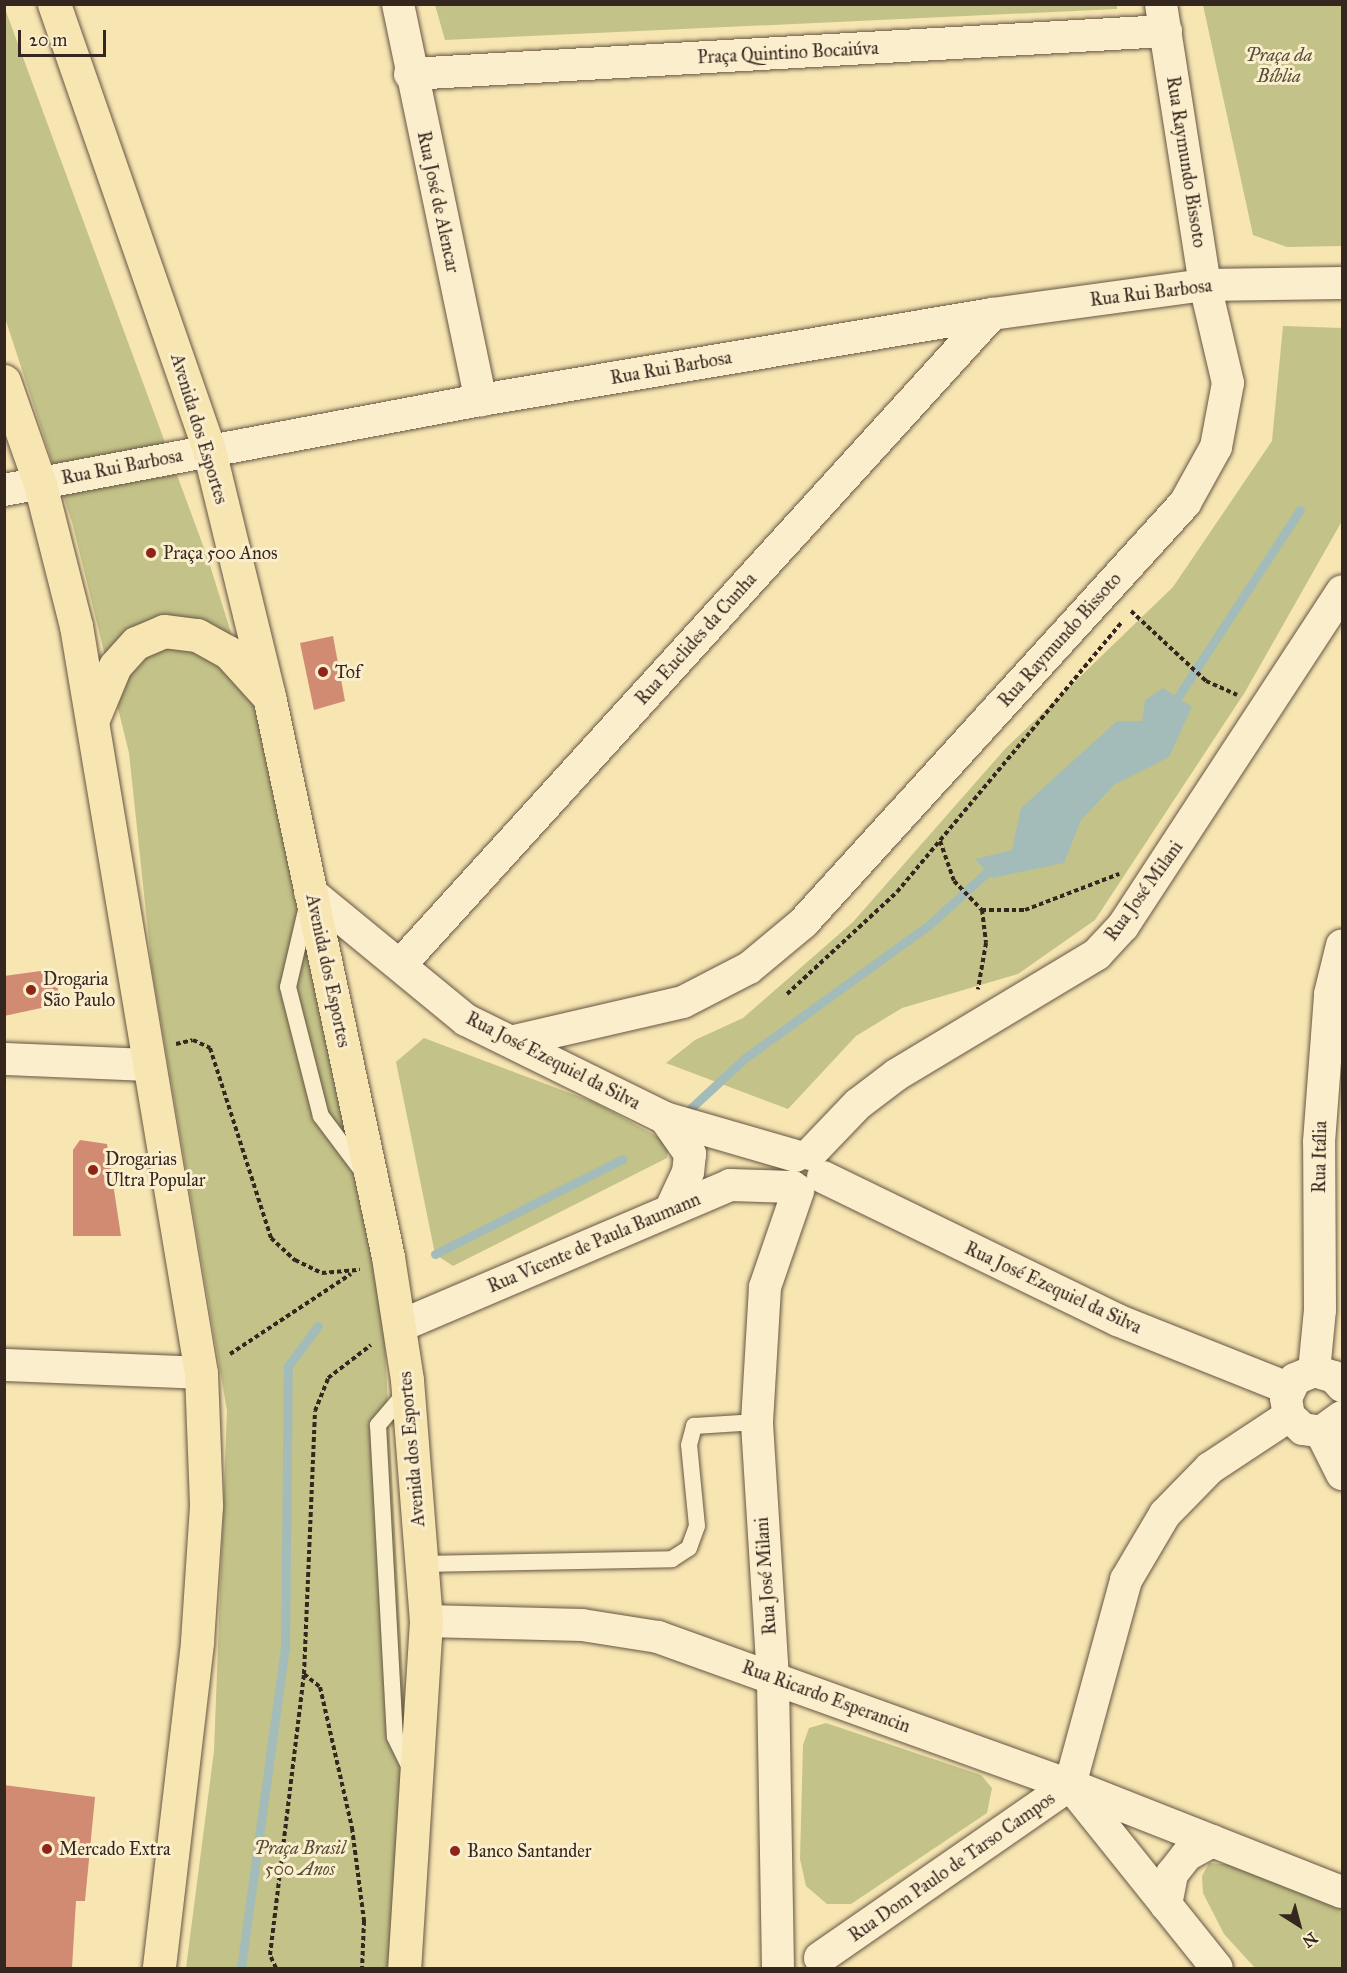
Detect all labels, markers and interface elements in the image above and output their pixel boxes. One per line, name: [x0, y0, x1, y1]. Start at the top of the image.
scale bar: [21, 18, 110, 56]
text: 20 m: [29, 29, 67, 51]
street label: Praça Quintino Bocaiúva: [697, 37, 879, 69]
park label: Praça da Bíblia: [1246, 45, 1312, 88]
street label: Rua Raymundo Bissoto: [1162, 75, 1210, 249]
street label: Rua José de Alencar: [412, 129, 464, 275]
street label: Rua Rui Barbosa: [1089, 275, 1213, 311]
street label: Rua Rui Barbosa: [609, 347, 733, 389]
street label: Avenida dos Esportes: [166, 351, 232, 507]
street label: Rua Rui Barbosa: [60, 445, 184, 489]
place label: Praça 500 Anos: [163, 542, 277, 564]
marker: Praça 500 Anos: [144, 546, 158, 560]
street label: Rua Raymundo Bissoto: [994, 568, 1126, 712]
street label: Rua Euclides da Cunha: [631, 569, 761, 709]
place label: Tof: [335, 661, 361, 683]
marker: Tof: [316, 665, 330, 679]
street label: Rua José Milani: [1101, 837, 1187, 945]
street label: Avenida dos Esportes: [301, 892, 355, 1050]
place label: Drogaria São Paulo: [43, 969, 115, 1012]
marker: Drogaria São Paulo: [24, 983, 38, 997]
street label: Rua José Ezequiel da Silva: [462, 1008, 644, 1114]
street label: Rua Itália: [1309, 1121, 1331, 1193]
place label: Drogarias Ultra Popular: [105, 1149, 206, 1192]
marker: Drogarias Ultra Popular: [86, 1163, 100, 1177]
street label: Rua Vicente de Paula Baumann: [485, 1188, 703, 1298]
street label: Rua José Ezequiel da Silva: [961, 1238, 1145, 1338]
street label: Avenida dos Esportes: [394, 1370, 430, 1528]
street label: Rua José Milani: [751, 1516, 781, 1636]
street label: Rua Ricardo Esperancin: [739, 1657, 913, 1737]
street label: Rua Dom Paulo de Tarso Campos: [845, 1787, 1059, 1947]
place label: Mercado Extra: [59, 1838, 170, 1860]
park label: Praça Brasil 500 Anos: [254, 1838, 346, 1880]
place label: Banco Santander: [467, 1840, 592, 1862]
marker: Mercado Extra: [40, 1842, 54, 1856]
marker: Banco Santander: [448, 1844, 462, 1858]
north arrow: [1269, 1895, 1329, 1955]
text: N: [1299, 1928, 1321, 1952]

